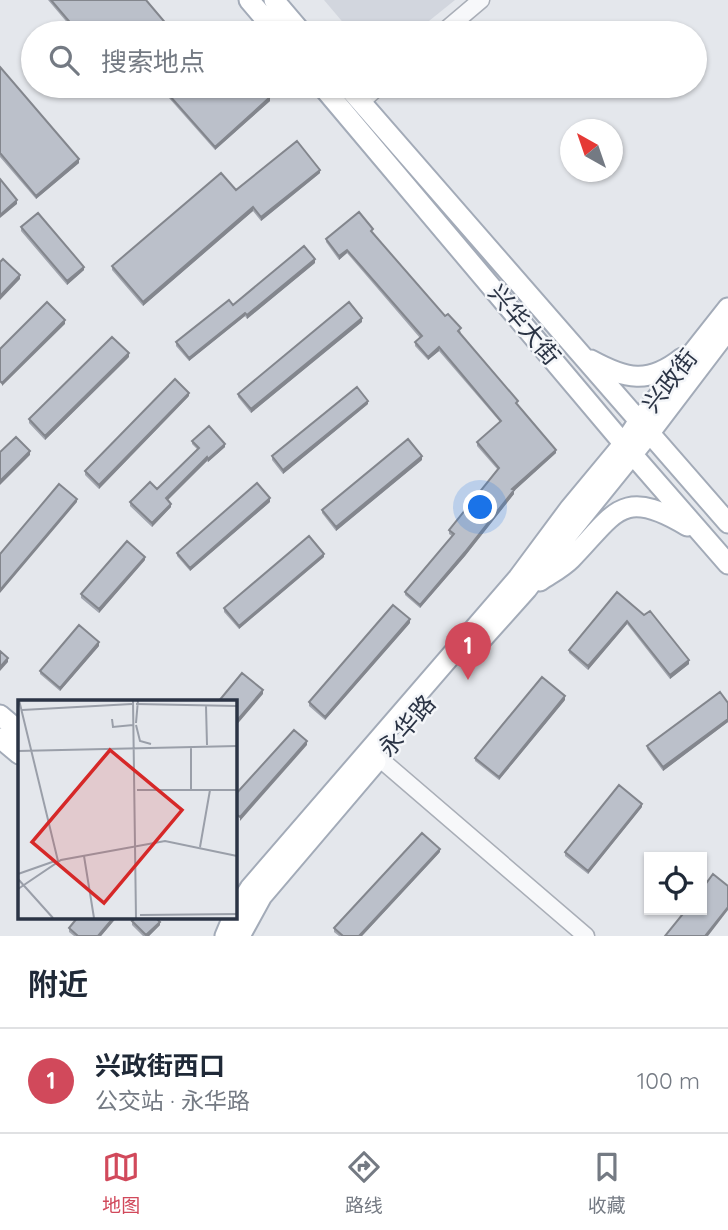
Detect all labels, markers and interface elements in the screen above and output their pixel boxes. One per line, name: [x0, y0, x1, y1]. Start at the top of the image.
search box: [21, 21, 707, 98]
icon: search: [45, 41, 83, 79]
text: 搜索地点: [101, 45, 205, 78]
north arrow: [560, 119, 623, 182]
street label: 兴华大街: [482, 278, 567, 371]
street label: 兴政街: [635, 343, 703, 418]
your location: [463, 490, 497, 524]
pin: 1: [445, 622, 491, 680]
street label: 永华路: [371, 688, 441, 762]
inset map: [18, 700, 236, 918]
map controls: [644, 852, 707, 915]
button: locate: [644, 852, 707, 915]
text: 附近: [28, 965, 88, 1003]
text: 兴政街西口: [95, 1049, 225, 1082]
text: 1: [47, 1066, 55, 1095]
text: 100 m: [637, 1066, 700, 1095]
text: 公交站 · 永华路: [95, 1086, 250, 1115]
tab: 地图: [102, 1148, 140, 1217]
tab: 路线: [345, 1148, 383, 1217]
tab: 收藏: [588, 1148, 626, 1217]

